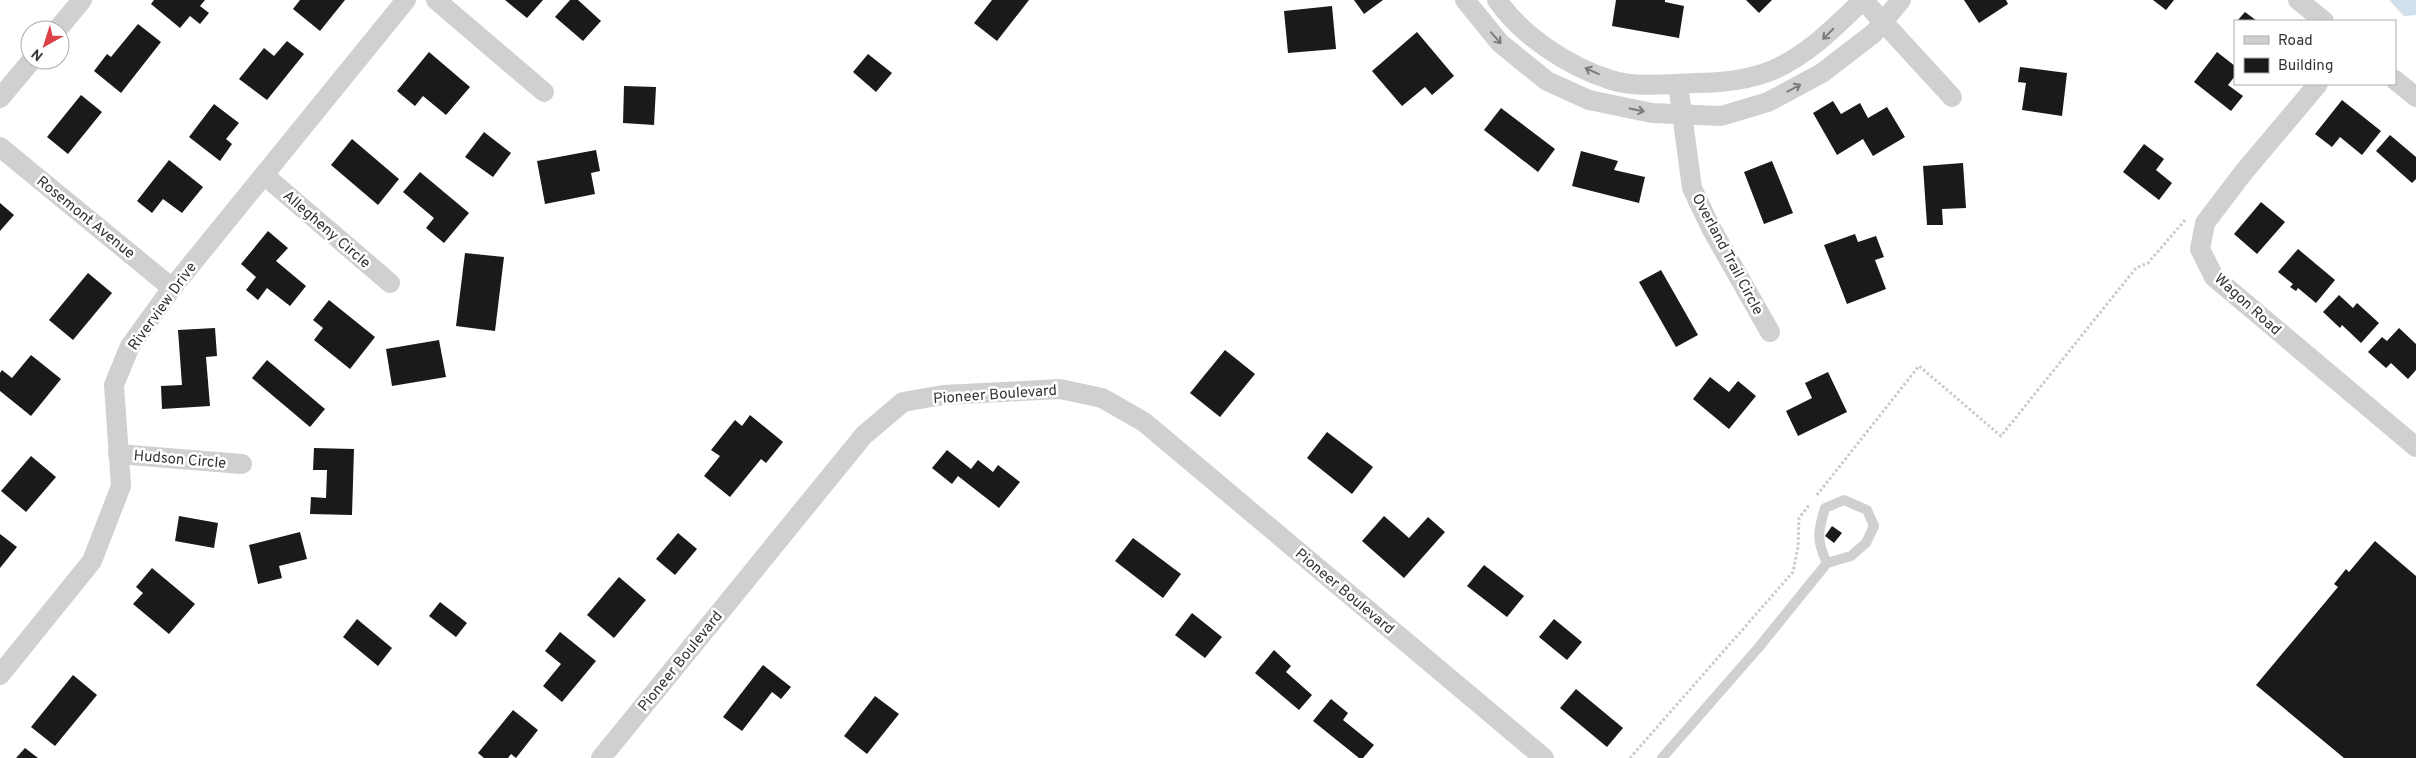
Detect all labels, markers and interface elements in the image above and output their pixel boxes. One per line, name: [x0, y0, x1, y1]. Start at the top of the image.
north arrow: [20, 20, 70, 70]
legend: [2234, 20, 2396, 85]
one-way arrow: [1822, 28, 1834, 40]
one-way arrow: [1490, 31, 1501, 44]
text: Road: [2278, 32, 2313, 51]
text: N: [29, 44, 47, 64]
text: Building: [2278, 57, 2333, 76]
one-way arrow: [1585, 66, 1600, 76]
one-way arrow: [1786, 83, 1801, 93]
one-way arrow: [1629, 106, 1645, 115]
street label: Rosemont Avenue: [32, 173, 138, 264]
street label: Allegheny Circle: [278, 187, 374, 273]
street label: Overland Trail Circle: [1687, 191, 1767, 319]
street label: Riverview Drive: [125, 259, 202, 355]
street label: Wagon Road: [2210, 270, 2284, 340]
street label: Pioneer Boulevard: [933, 382, 1058, 409]
street label: Hudson Circle: [133, 447, 227, 474]
street label: Pioneer Boulevard: [1290, 545, 1398, 639]
street label: Pioneer Boulevard: [635, 608, 728, 716]

